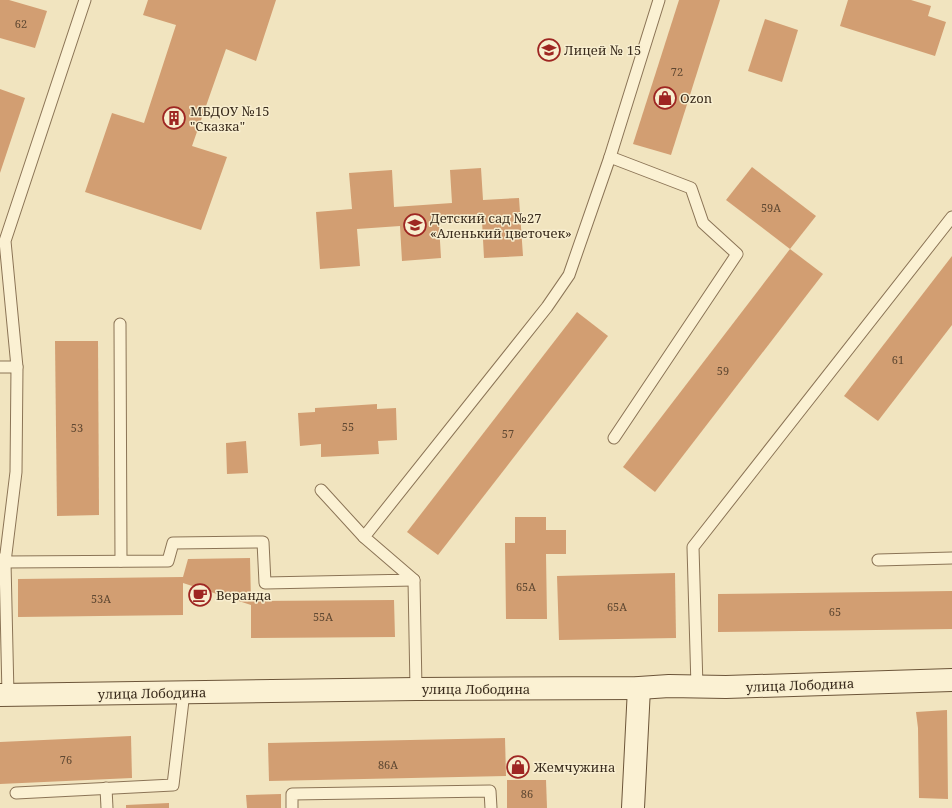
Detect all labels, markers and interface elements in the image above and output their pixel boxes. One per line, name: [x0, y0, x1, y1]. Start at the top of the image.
house number: 62: [15, 16, 27, 31]
school or university icon: Лицей № 15: [536, 37, 562, 63]
place label: Лицей № 15: [564, 41, 641, 59]
house number: 72: [671, 64, 683, 79]
shop icon: Ozon: [652, 85, 678, 111]
place label: Ozon: [680, 89, 713, 107]
place label: МБДОУ №15 "Сказка": [190, 102, 270, 135]
building icon: МБДОУ №15 "Сказка": [161, 105, 187, 131]
house number: 59А: [761, 200, 781, 215]
place label: Детский сад №27 «Аленький цветочек»: [430, 209, 572, 242]
school or university icon: Детский сад №27 «Аленький цветочек»: [402, 212, 428, 238]
house number: 61: [892, 352, 904, 367]
house number: 59: [717, 363, 729, 378]
house number: 55: [342, 419, 354, 434]
house number: 53: [71, 420, 83, 435]
house number: 57: [502, 426, 514, 441]
house number: 65А: [516, 579, 536, 594]
cafe icon: Веранда: [187, 582, 213, 608]
place label: Веранда: [216, 586, 271, 604]
house number: 53А: [91, 591, 111, 606]
house number: 65А: [607, 599, 627, 614]
house number: 65: [829, 604, 841, 619]
house number: 55А: [313, 609, 333, 624]
street label: улица Лободина: [745, 674, 855, 696]
street label: улица Лободина: [422, 680, 530, 698]
street label: улица Лободина: [98, 683, 206, 703]
house number: 76: [60, 752, 72, 767]
shop icon: Жемчужина: [505, 754, 531, 780]
house number: 86А: [378, 757, 398, 772]
place label: Жемчужина: [533, 758, 615, 776]
house number: 86: [521, 786, 533, 801]

